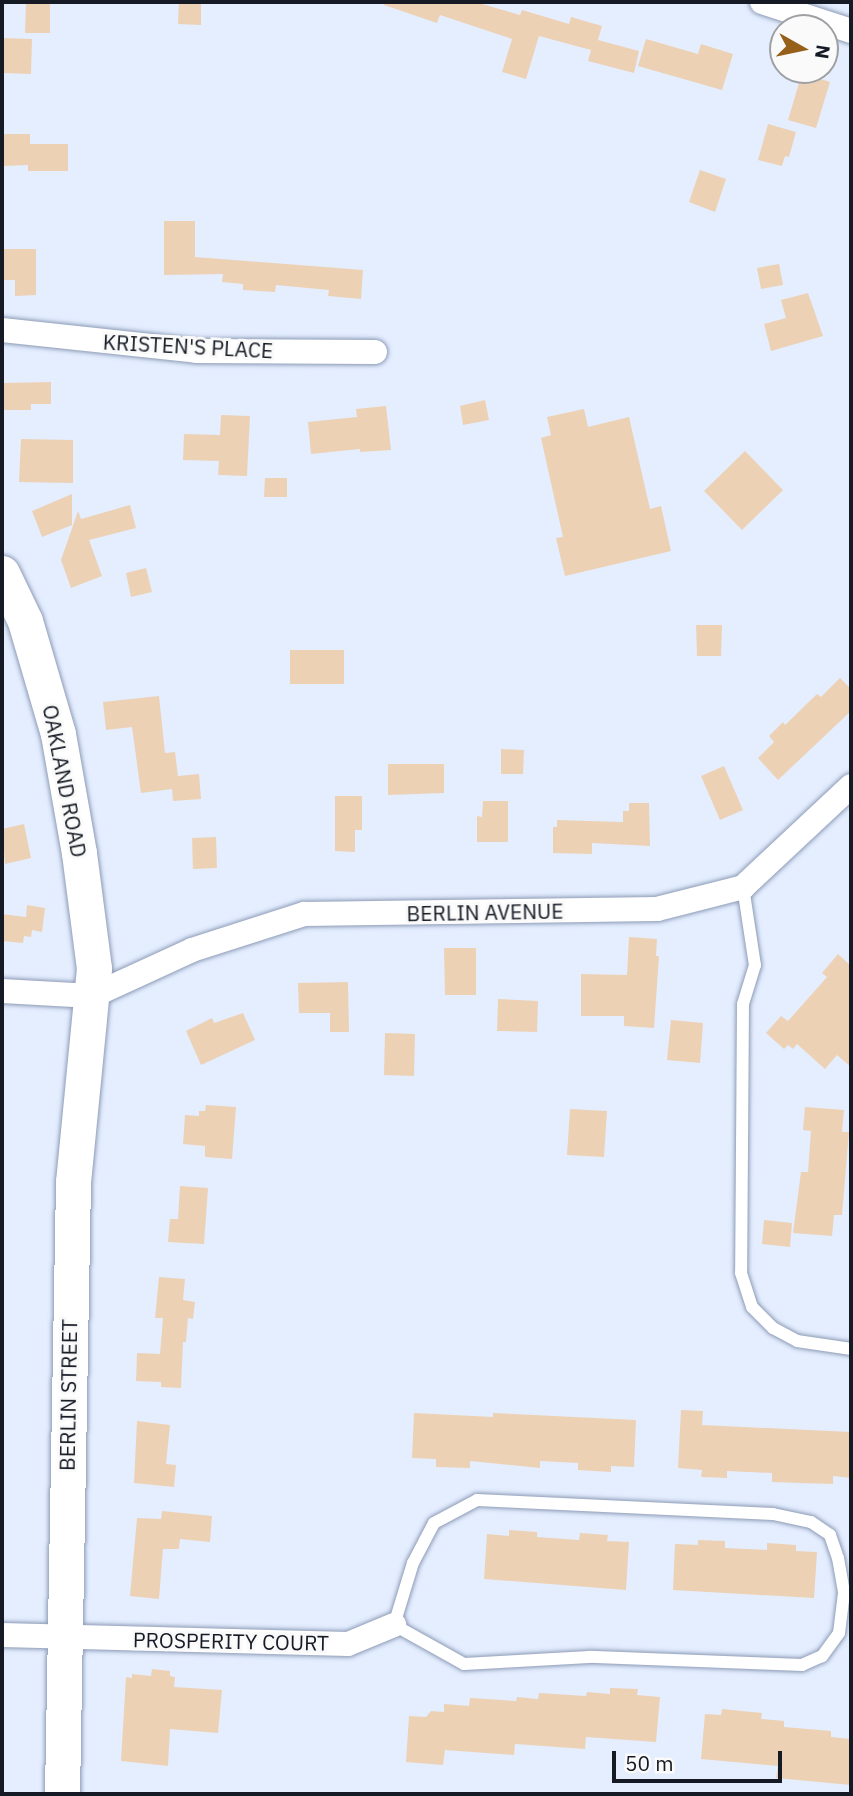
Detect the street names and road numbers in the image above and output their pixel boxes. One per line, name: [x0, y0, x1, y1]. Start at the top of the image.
street label: KRISTEN'S PLACE: [102, 329, 274, 363]
street label: OAKLAND ROAD: [38, 703, 92, 859]
street label: BERLIN AVENUE: [406, 898, 564, 926]
street label: BERLIN STREET: [54, 1319, 82, 1471]
street label: PROSPERITY COURT: [133, 1627, 329, 1655]

